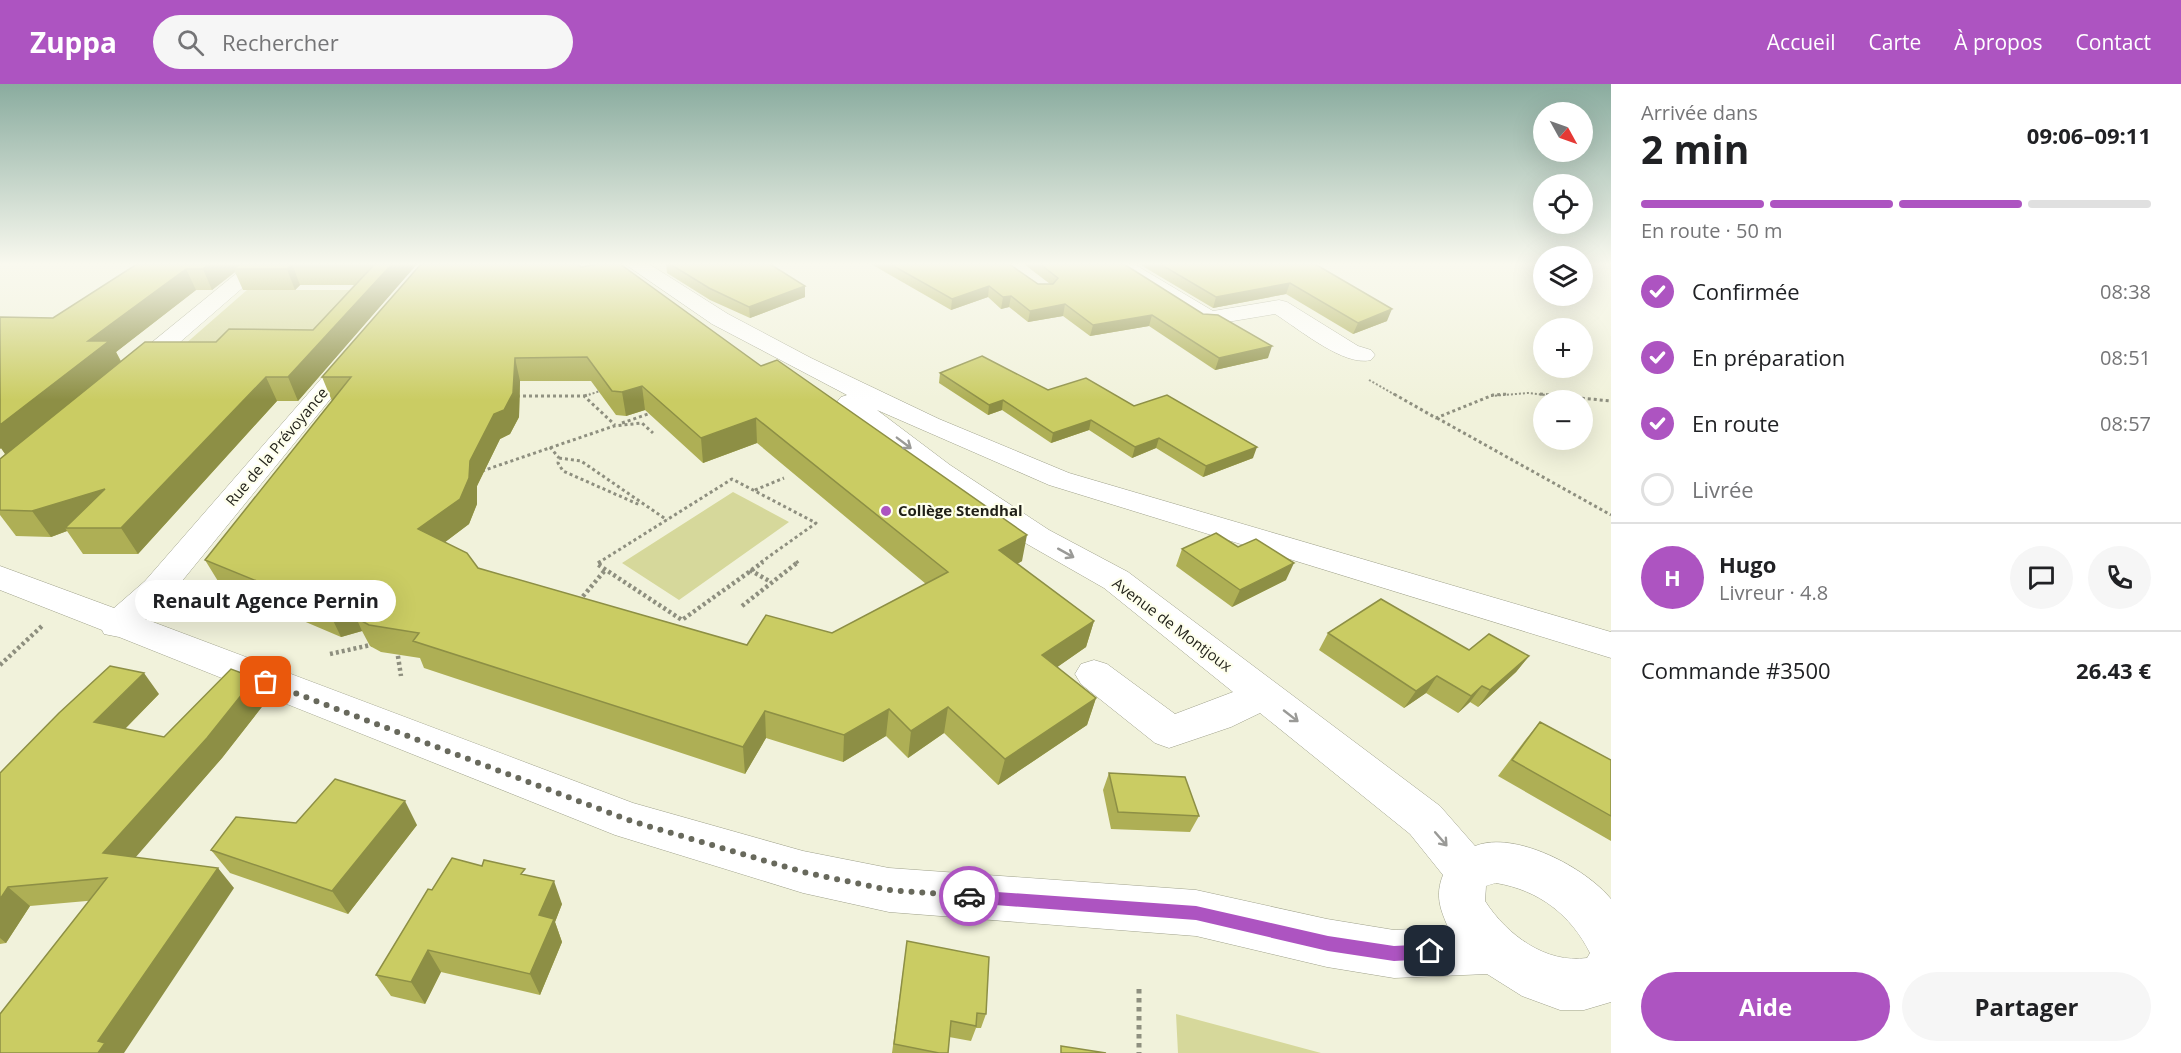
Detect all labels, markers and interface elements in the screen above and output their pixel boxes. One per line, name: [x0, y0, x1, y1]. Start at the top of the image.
search box: [153, 15, 573, 69]
text: Zuppa: [30, 23, 117, 61]
icon: search: [174, 26, 207, 59]
text: Rechercher: [222, 27, 339, 57]
text: Accueil: [1767, 28, 1835, 56]
text: Carte: [1868, 28, 1921, 56]
text: À propos: [1954, 28, 2043, 56]
text: Contact: [2076, 28, 2151, 56]
text: Arrivée dans: [1641, 99, 1758, 126]
north arrow: [1533, 102, 1593, 162]
map controls: [1533, 102, 1593, 450]
text: 09:06–09:11: [2027, 120, 2151, 150]
text: 2 min: [1641, 122, 1749, 175]
button: locate: [1533, 174, 1593, 234]
text: En route · 50 m: [1641, 217, 1783, 244]
button: layers: [1533, 246, 1593, 306]
icon: check: [1641, 275, 1674, 308]
text: Confirmée: [1692, 276, 1800, 306]
text: 08:38: [2100, 278, 2151, 305]
button: +: [1533, 318, 1593, 378]
icon: check: [1641, 341, 1674, 374]
text: En préparation: [1692, 342, 1845, 372]
text: 08:51: [2100, 344, 2151, 371]
street label: Rue de la Prévoyance: [221, 383, 332, 510]
button: −: [1533, 390, 1593, 450]
icon: check: [1641, 407, 1674, 440]
text: En route: [1692, 408, 1779, 438]
text: 08:57: [2100, 410, 2151, 437]
one-way arrow: [896, 437, 912, 450]
text: Livrée: [1692, 474, 1754, 504]
place label: Collège Stendhal: [898, 500, 1023, 520]
marker: Collège Stendhal: [879, 504, 893, 518]
button: chat: [2010, 546, 2073, 609]
button: phone: [2088, 546, 2151, 609]
one-way arrow: [1057, 547, 1074, 559]
text: Hugo: [1719, 549, 1776, 579]
text: H: [1664, 562, 1681, 592]
street label: Avenue de Montjoux: [1109, 573, 1236, 676]
text: Livreur · 4.8: [1719, 579, 1828, 606]
callout: Renault Agence Pernin: [136, 580, 397, 622]
text: Renault Agence Pernin: [152, 587, 379, 614]
text: Commande #3500: [1641, 655, 1831, 685]
text: 26.43 €: [2076, 655, 2151, 685]
pin: [240, 656, 291, 707]
icon: bag: [249, 665, 282, 698]
one-way arrow: [1283, 710, 1299, 723]
one-way arrow: [1434, 831, 1448, 847]
courier: [939, 866, 999, 926]
icon: car: [953, 880, 986, 913]
pin: [1404, 925, 1455, 976]
icon: home: [1413, 934, 1446, 967]
button: Aide: [1641, 972, 1890, 1041]
button: Partager: [1902, 972, 2151, 1041]

